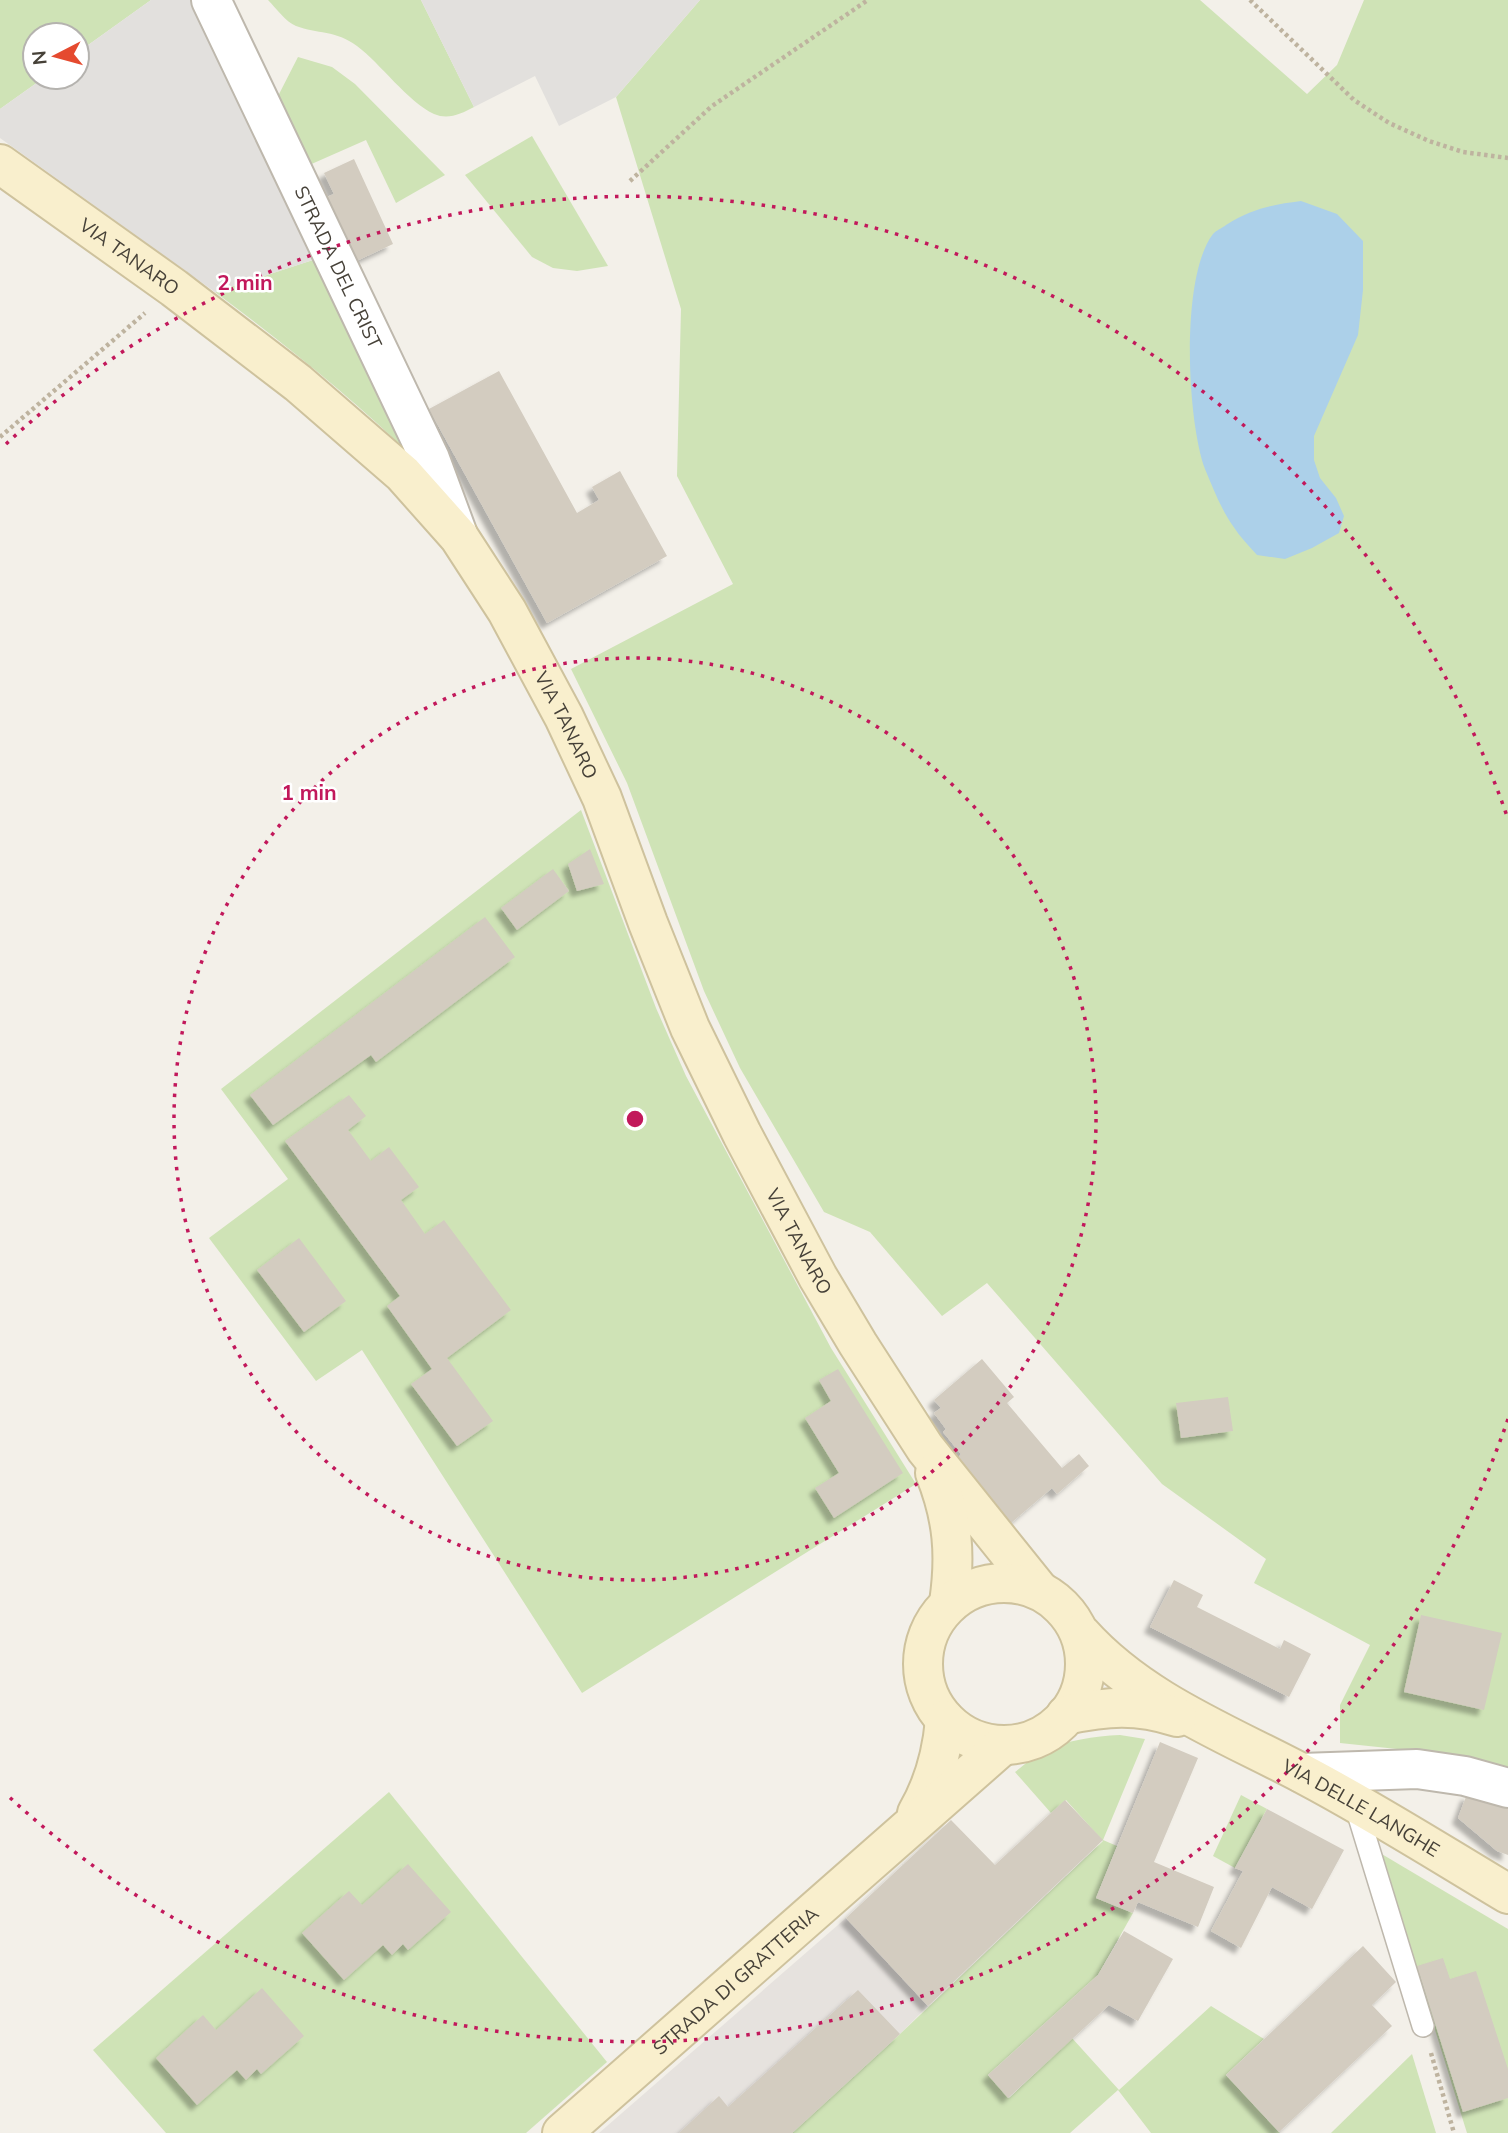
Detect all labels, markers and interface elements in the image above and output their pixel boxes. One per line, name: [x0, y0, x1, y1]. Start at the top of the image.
north arrow: [21, 21, 91, 91]
text: N: [26, 49, 52, 66]
street label: STRADA DEL CRIST: [289, 182, 388, 353]
street label: VIA TANARO: [75, 213, 184, 300]
text: 2 min: [217, 269, 273, 295]
street label: VIA TANARO: [530, 667, 603, 783]
text: 1 min: [281, 779, 337, 805]
centre of rings: [623, 1107, 647, 1131]
street label: VIA TANARO: [761, 1184, 838, 1299]
street label: VIA DELLE LANGHE: [1278, 1753, 1444, 1862]
street label: STRADA DI GRATTERIA: [648, 1901, 823, 2060]

